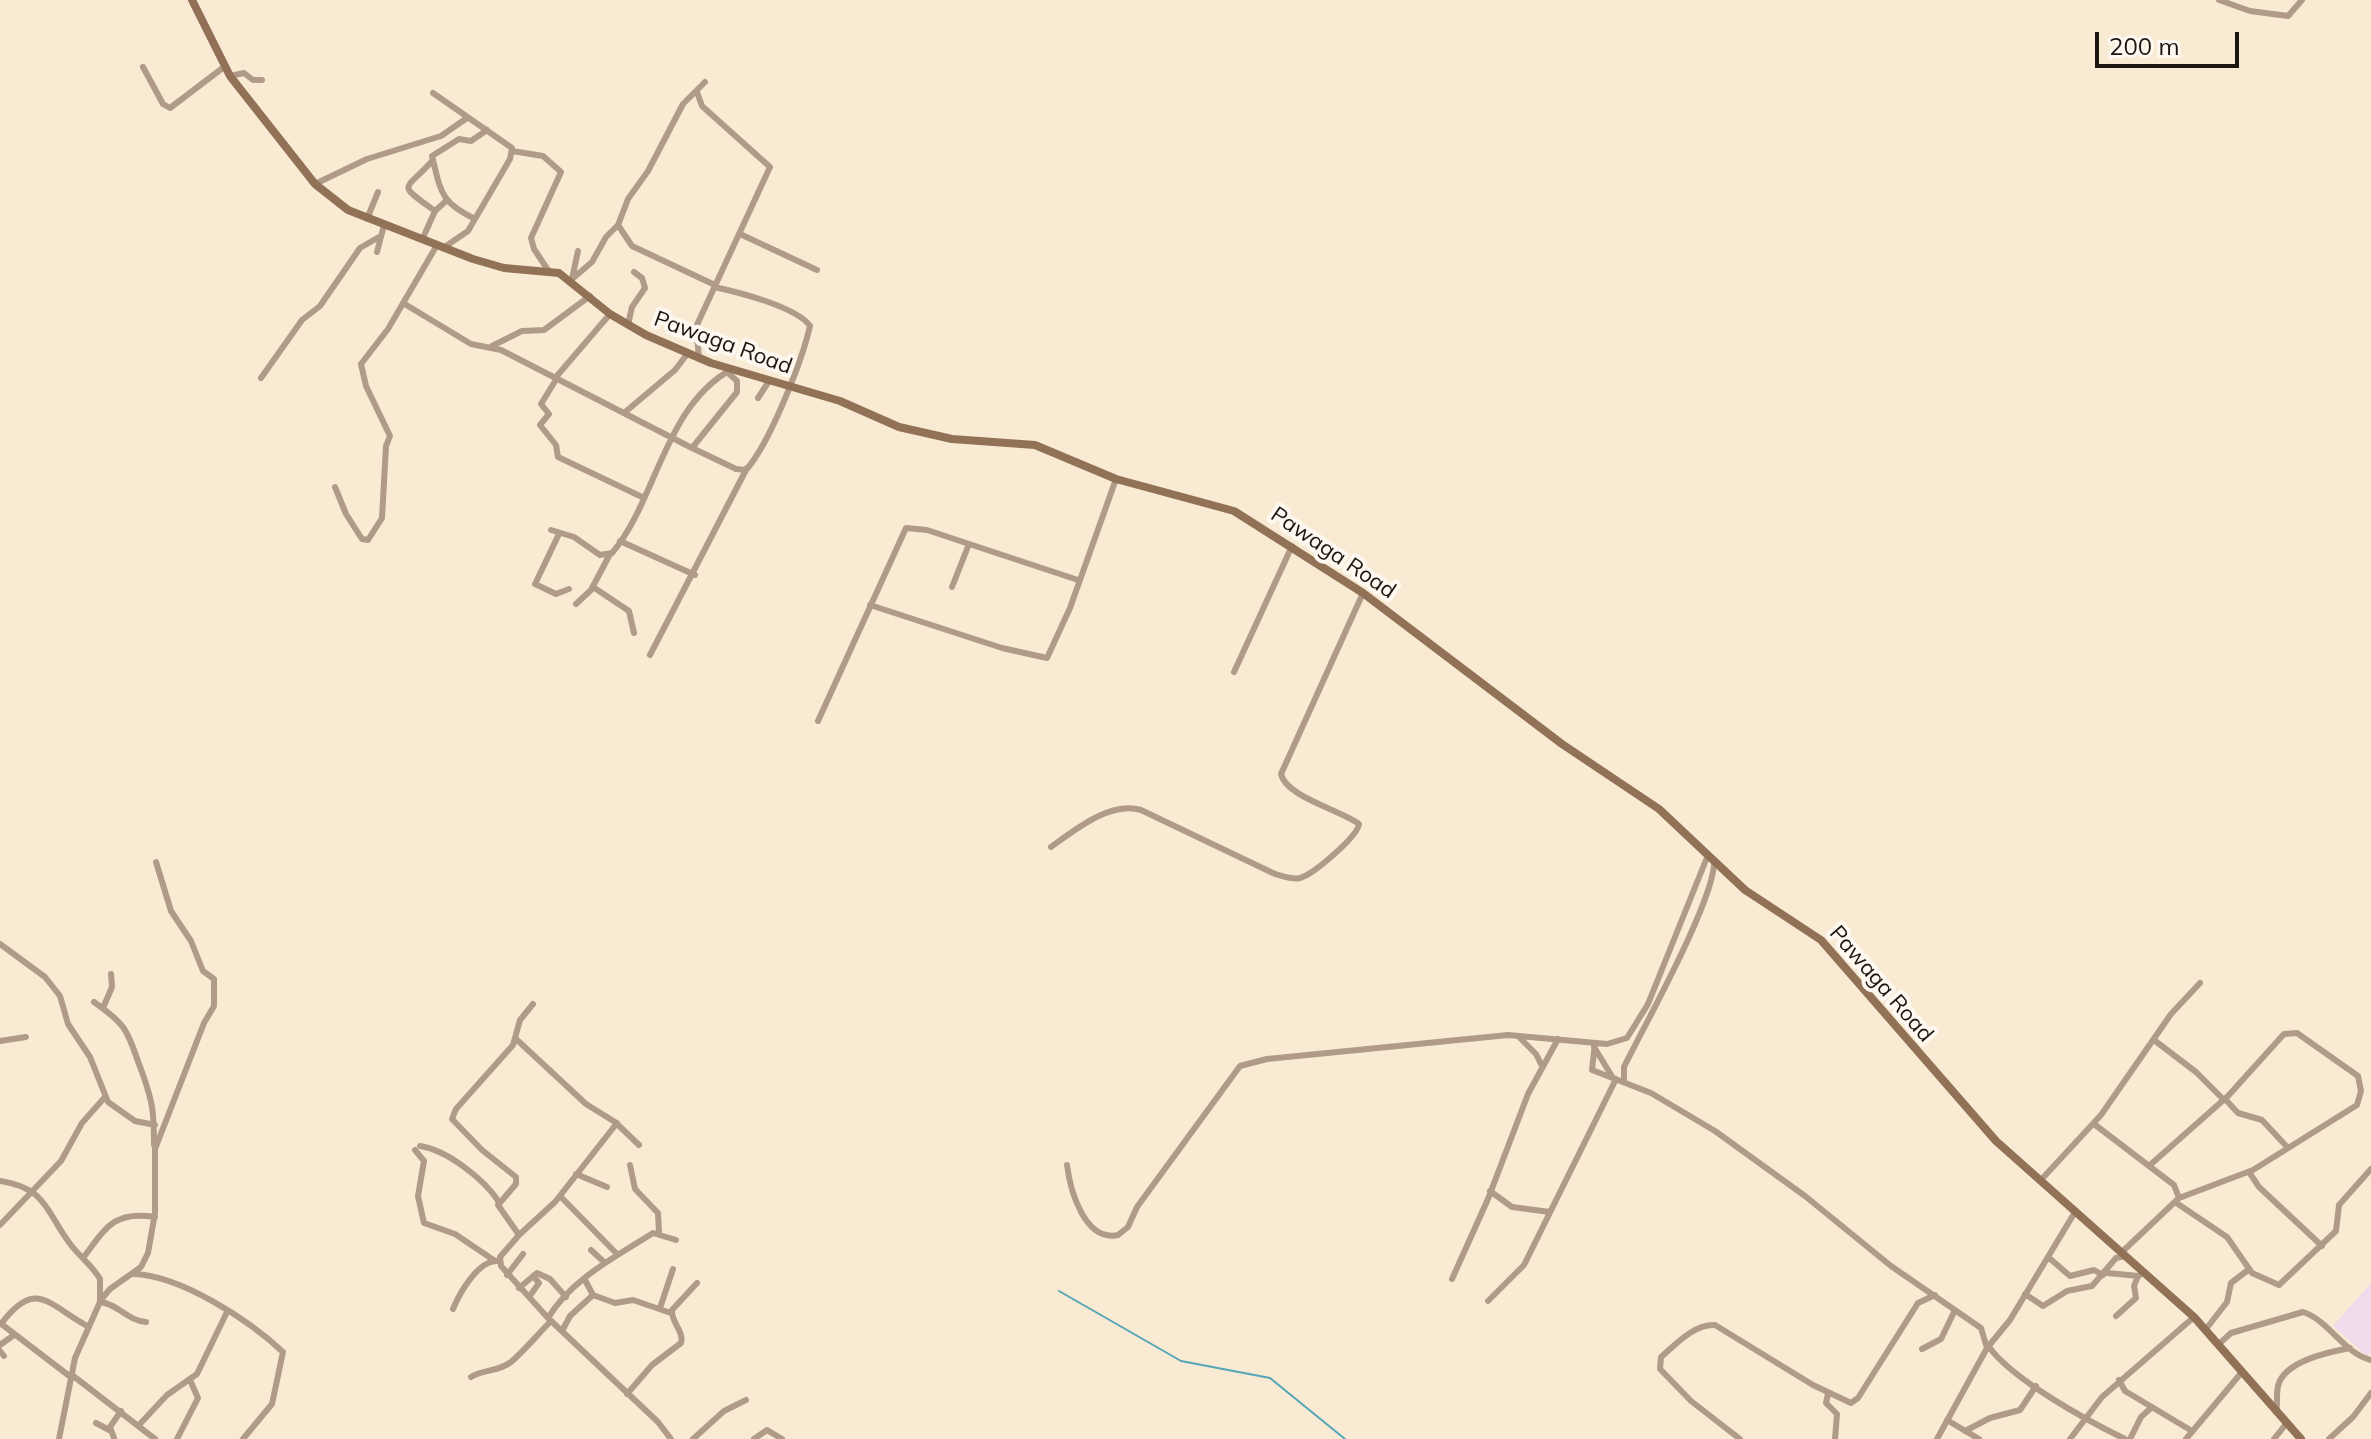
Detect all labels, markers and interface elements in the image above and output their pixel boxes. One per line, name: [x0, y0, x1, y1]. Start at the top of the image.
scale bar: [2099, 16, 2243, 66]
text: 200 m: [2109, 31, 2180, 61]
street label: Pawaga Road: [650, 306, 796, 380]
street label: Pawaga Road: [1265, 501, 1401, 605]
street label: Pawaga Road: [1823, 921, 1939, 1047]

